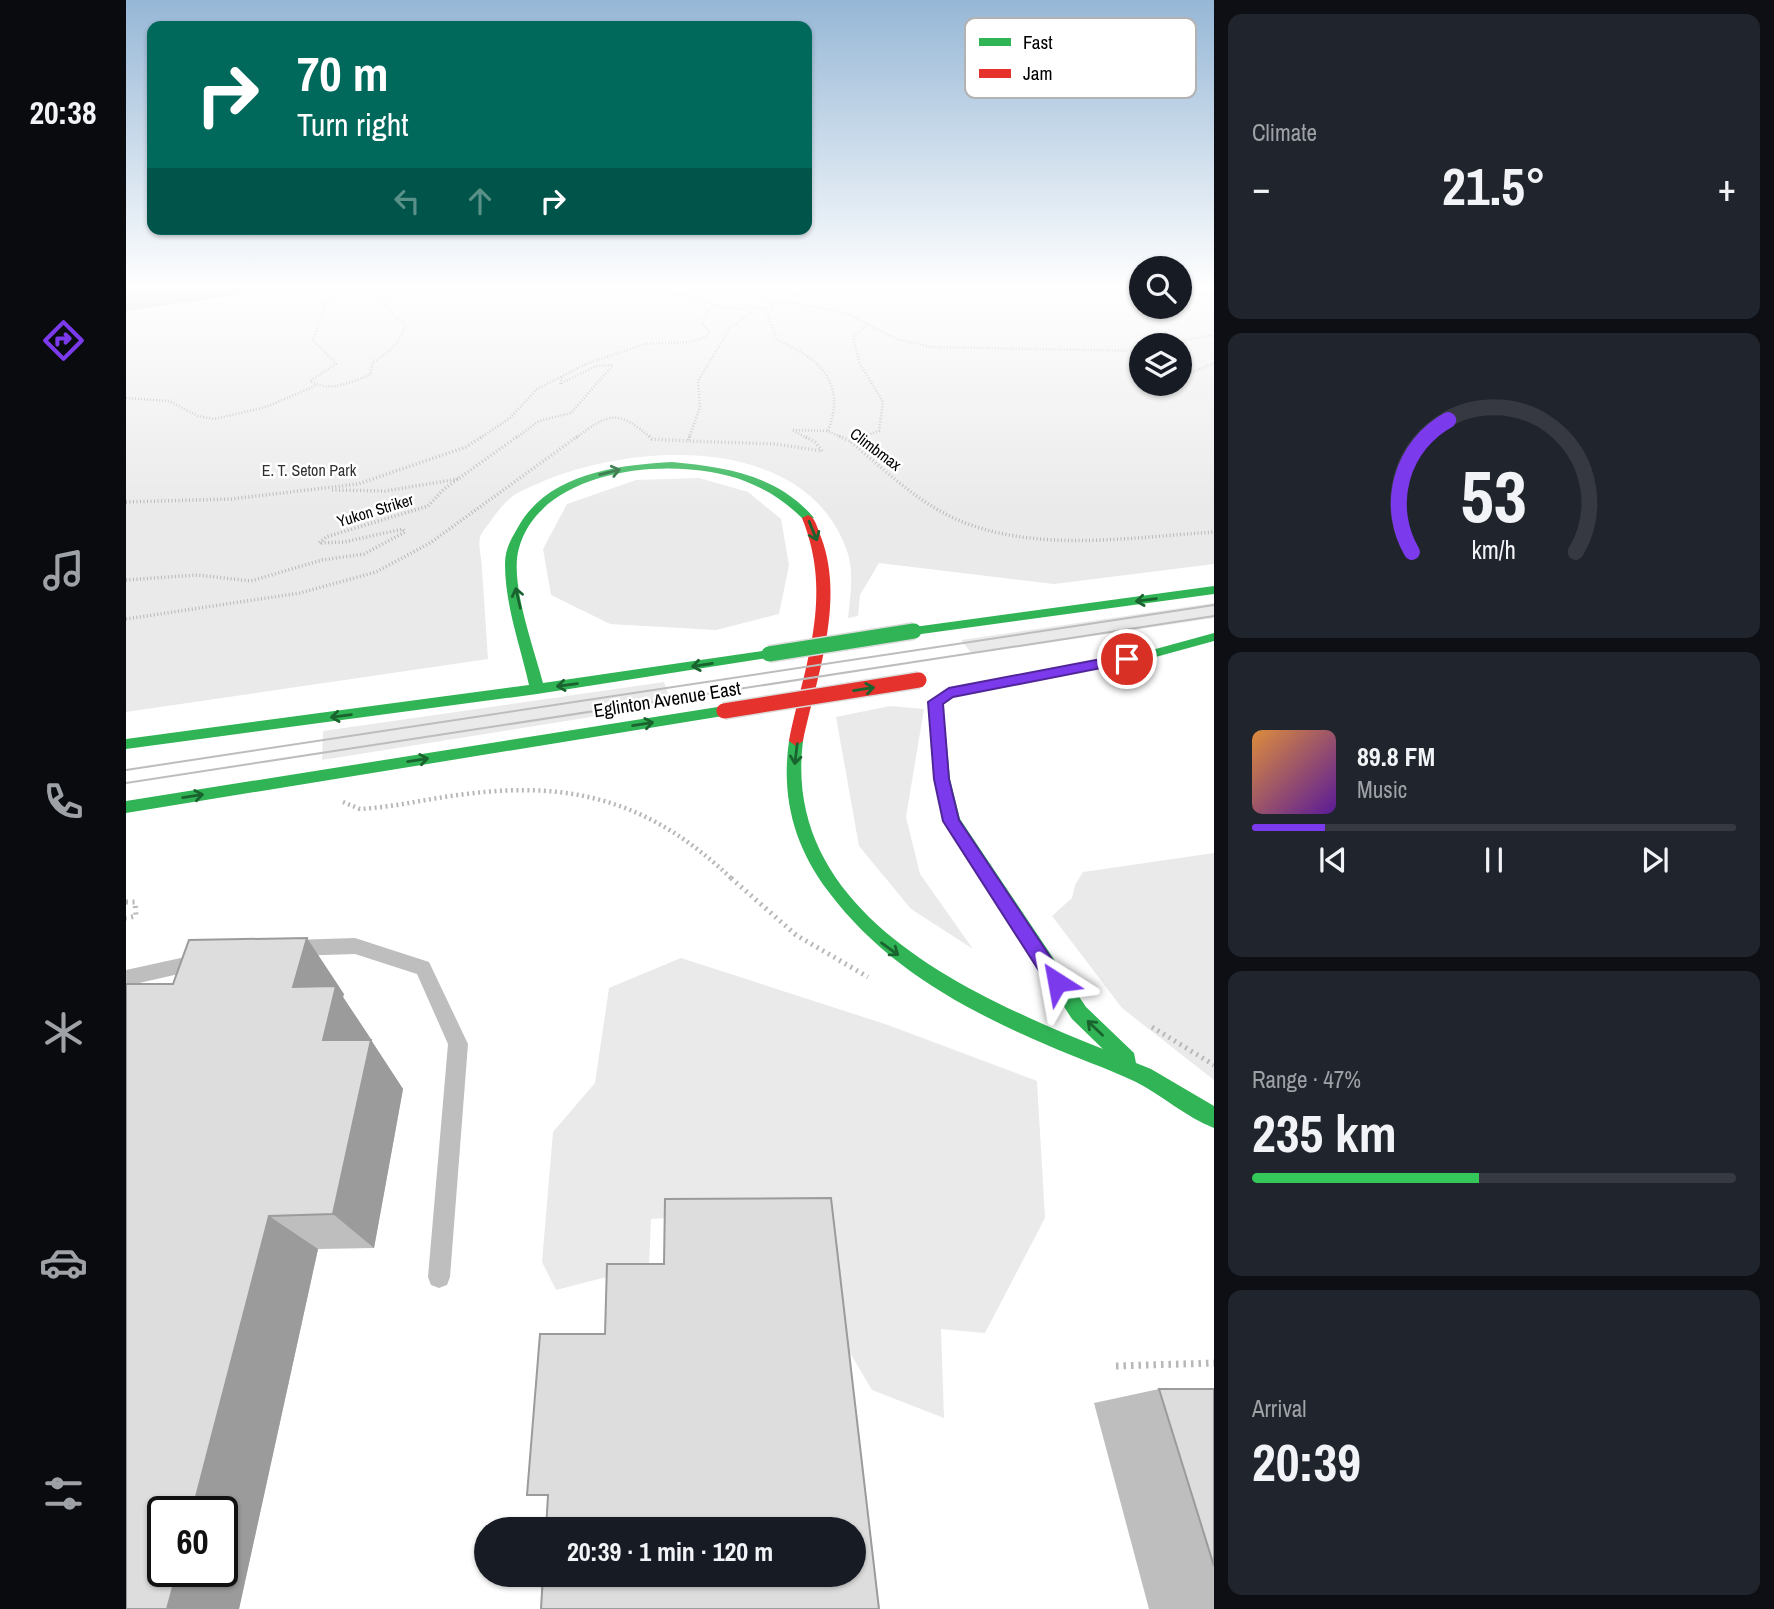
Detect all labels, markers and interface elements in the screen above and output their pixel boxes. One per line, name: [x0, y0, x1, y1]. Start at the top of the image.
legend: [965, 18, 1196, 98]
text: Fast: [1023, 29, 1053, 55]
text: 70 m: [297, 40, 389, 106]
icon: right: [182, 49, 273, 140]
text: Jam: [1023, 60, 1052, 86]
text: 20:38: [29, 91, 97, 134]
text: Turn right: [297, 103, 409, 146]
text: Climate: [1252, 117, 1317, 148]
text: 21.5°: [1442, 151, 1546, 221]
text: −: [1252, 162, 1270, 213]
text: +: [1718, 162, 1736, 213]
icon: left: [388, 182, 426, 220]
icon: ahead: [461, 182, 499, 220]
icon: right: [534, 182, 572, 220]
map controls: [1129, 256, 1192, 396]
button: search: [1129, 256, 1192, 319]
icon: directions: [39, 316, 88, 365]
button: layers: [1129, 333, 1192, 396]
street label: Climbmax: [846, 422, 907, 476]
text: 53: [1461, 447, 1527, 545]
park label: E. T. Seton Park: [262, 459, 357, 481]
one-way arrow: [598, 465, 621, 478]
street label: Yukon Striker: [334, 488, 416, 532]
one-way arrow: [808, 520, 821, 542]
text: km/h: [1472, 532, 1516, 566]
icon: music: [39, 546, 88, 595]
one-way arrow: [511, 587, 524, 610]
one-way arrow: [1136, 593, 1158, 606]
pin: [1097, 629, 1157, 689]
icon: arrive: [1108, 640, 1146, 678]
one-way arrow: [691, 658, 714, 671]
street label: Eglinton Avenue East: [592, 674, 743, 723]
one-way arrow: [556, 679, 578, 692]
one-way arrow: [853, 682, 875, 695]
one-way arrow: [330, 709, 353, 722]
one-way arrow: [631, 717, 654, 730]
text: 89.8 FM: [1357, 739, 1435, 774]
one-way arrow: [789, 743, 802, 765]
one-way arrow: [406, 753, 429, 766]
text: Music: [1357, 774, 1407, 805]
icon: phone: [39, 777, 88, 826]
one-way arrow: [181, 789, 204, 802]
icon: previous: [1314, 841, 1352, 879]
icon: pause: [1475, 841, 1513, 879]
icon: next: [1636, 841, 1674, 879]
one-way arrow: [880, 942, 899, 956]
position arrow: [1020, 945, 1094, 1019]
icon: climate: [39, 1008, 88, 1057]
one-way arrow: [1086, 1020, 1103, 1037]
text: Range · 47%: [1252, 1064, 1361, 1095]
text: 235 km: [1252, 1098, 1397, 1168]
icon: car: [39, 1238, 88, 1287]
text: Arrival: [1252, 1393, 1307, 1424]
text: 20:39: [1252, 1427, 1361, 1497]
icon: filters: [39, 1469, 88, 1518]
speed limit sign: 60: [147, 1496, 238, 1587]
text: 20:39 · 1 min · 120 m: [567, 1534, 773, 1569]

